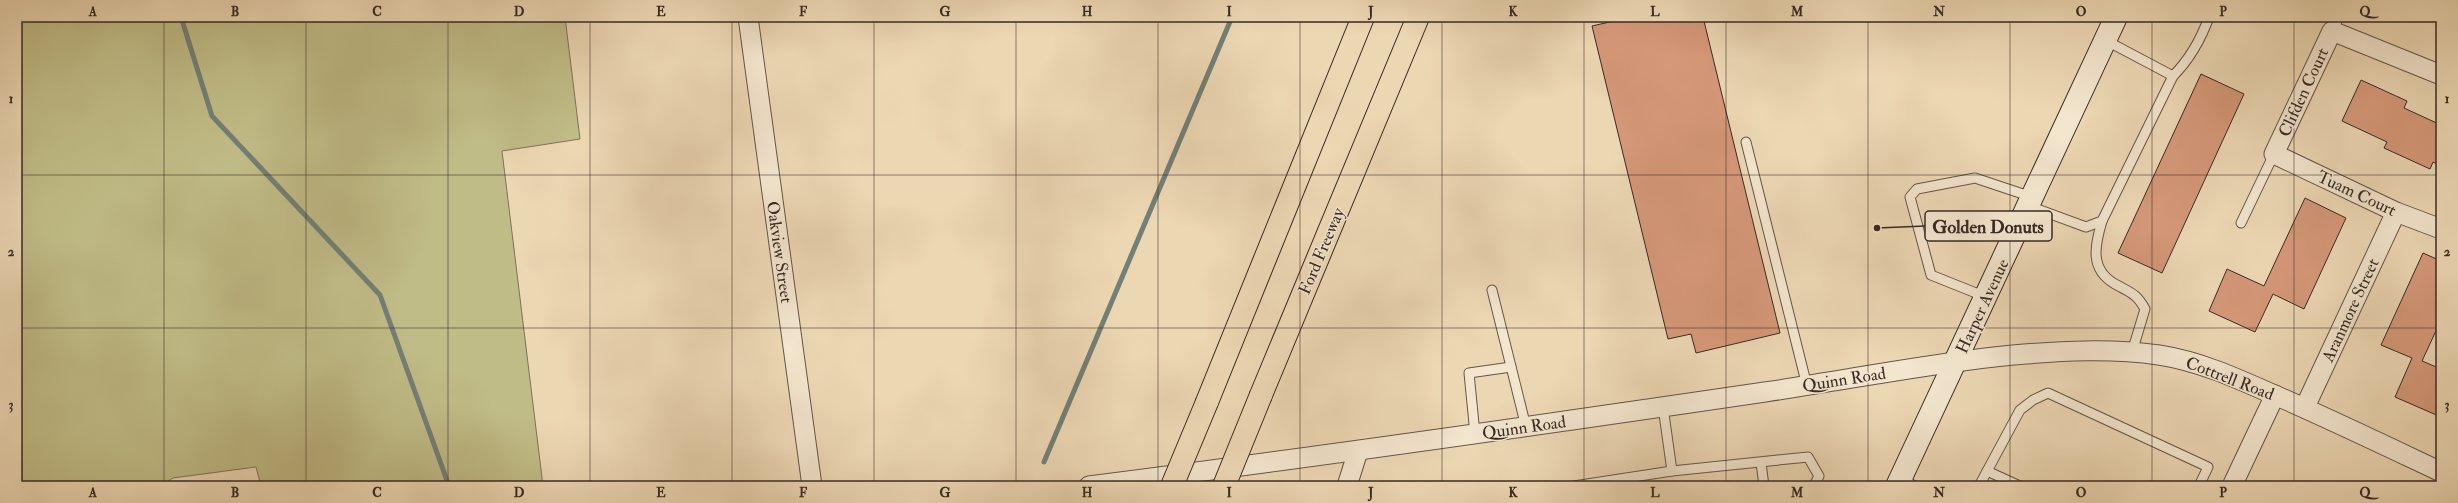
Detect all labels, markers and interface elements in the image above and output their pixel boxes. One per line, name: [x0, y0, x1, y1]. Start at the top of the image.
text: A: [88, 4, 98, 20]
text: B: [231, 4, 239, 20]
text: C: [372, 4, 382, 20]
text: D: [514, 4, 525, 20]
text: E: [656, 4, 666, 20]
text: F: [799, 4, 808, 20]
text: G: [940, 4, 951, 20]
text: H: [1082, 4, 1093, 20]
text: I: [1226, 4, 1232, 20]
text: J: [1367, 4, 1374, 21]
text: K: [1508, 4, 1518, 20]
text: L: [1650, 4, 1660, 20]
text: M: [1790, 4, 1804, 20]
text: N: [1932, 4, 1945, 20]
text: O: [2076, 4, 2087, 20]
text: P: [2219, 4, 2227, 20]
text: Q: [2360, 4, 2380, 20]
street label: Clifden Court: [2274, 44, 2333, 140]
text: 1: [9, 91, 14, 107]
text: 1: [2445, 91, 2450, 107]
street label: Tuam Court: [2314, 166, 2400, 221]
street label: Oakview Street: [762, 200, 797, 305]
street label: Ford Freeway: [1294, 204, 1350, 298]
callout: Golden Donuts: [1925, 211, 2052, 241]
text: Golden Donuts: [1932, 216, 2044, 239]
text: 2: [8, 244, 15, 260]
text: 2: [2444, 244, 2451, 260]
street label: Aranmore Street: [2317, 255, 2384, 366]
street label: Harper Avenue: [1951, 256, 2014, 357]
street label: Cottrell Road: [2183, 352, 2278, 405]
street label: Quinn Road: [1801, 362, 1888, 396]
text: 3: [9, 397, 14, 413]
text: 3: [2445, 397, 2450, 413]
street label: Quinn Road: [1481, 411, 1568, 444]
text: A: [88, 485, 98, 501]
text: B: [231, 485, 239, 501]
text: C: [372, 485, 382, 501]
text: D: [514, 485, 525, 501]
text: E: [656, 485, 666, 501]
text: F: [799, 485, 808, 501]
text: G: [940, 485, 951, 501]
text: H: [1082, 485, 1093, 501]
text: I: [1226, 485, 1232, 501]
text: J: [1367, 485, 1374, 502]
text: K: [1508, 485, 1518, 501]
text: L: [1650, 485, 1660, 501]
text: M: [1790, 485, 1804, 501]
text: N: [1932, 485, 1945, 501]
text: O: [2076, 485, 2087, 501]
text: P: [2219, 485, 2227, 501]
text: Q: [2360, 485, 2380, 501]

